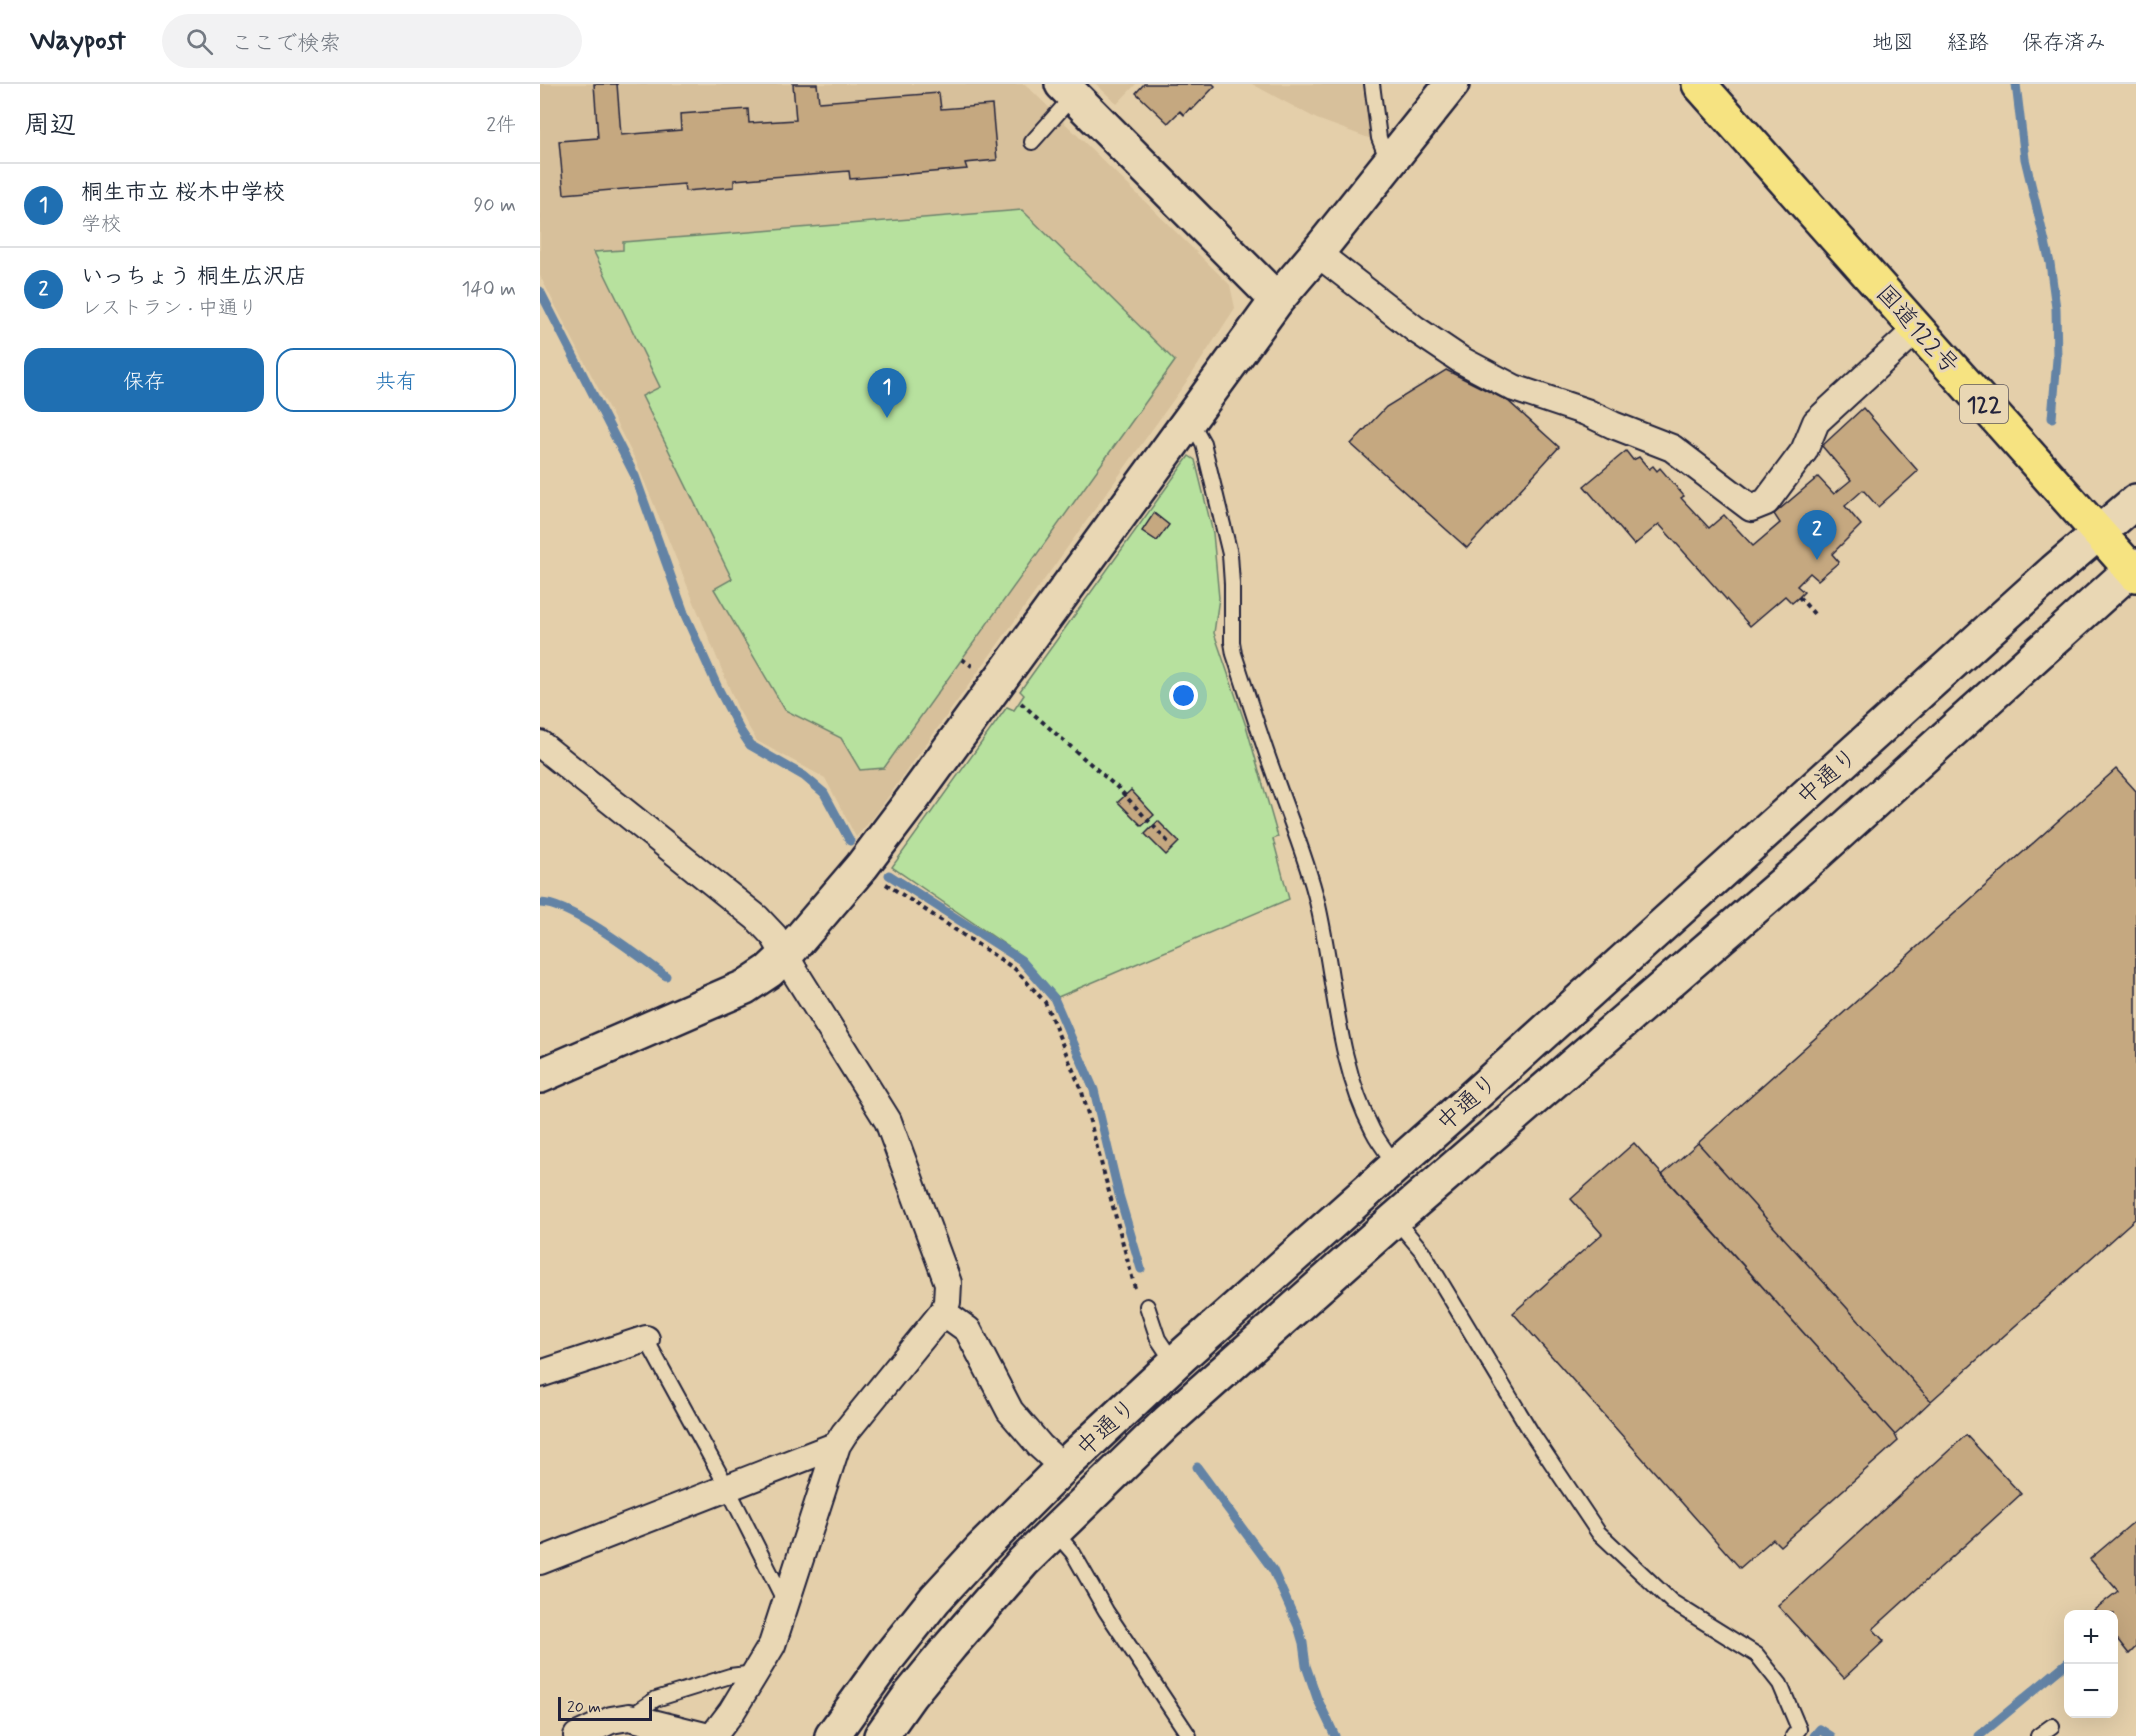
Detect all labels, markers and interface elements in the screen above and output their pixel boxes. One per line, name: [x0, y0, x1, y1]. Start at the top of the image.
search box: [162, 14, 582, 68]
text: Waypost: [30, 23, 126, 60]
icon: search: [183, 25, 216, 58]
text: 地図: [1872, 29, 1914, 57]
text: 経路: [1947, 29, 1989, 57]
text: 保存済み: [2022, 29, 2106, 57]
text: ここで検索: [231, 30, 341, 58]
text: 周辺: [24, 109, 76, 143]
text: 2件: [486, 112, 516, 139]
text: 桐生市立 桜木中学校: [81, 179, 285, 207]
text: 1: [39, 192, 48, 219]
text: 90 m: [473, 192, 516, 219]
text: 学校: [81, 211, 121, 238]
text: いっちょう 桐生広沢店: [81, 263, 307, 291]
text: 2: [39, 276, 48, 303]
text: 140 m: [462, 276, 516, 303]
street label: 国道122号: [1869, 279, 1965, 381]
text: レストラン · 中通り: [81, 295, 258, 322]
button: 保存: [24, 348, 264, 412]
button: 共有: [276, 348, 516, 412]
pin: 1: [868, 368, 906, 418]
road number: 122: [1960, 385, 2008, 423]
pin: 2: [1798, 510, 1836, 560]
your location: [1169, 681, 1198, 710]
street label: 中通り: [1791, 742, 1865, 813]
street label: 中通り: [1431, 1068, 1505, 1139]
street label: 中通り: [1070, 1392, 1144, 1464]
map controls: [2064, 1610, 2118, 1718]
button: +: [2064, 1610, 2118, 1664]
button: −: [2064, 1664, 2118, 1718]
scale bar: [558, 1694, 652, 1722]
text: 20 m: [567, 1697, 601, 1718]

